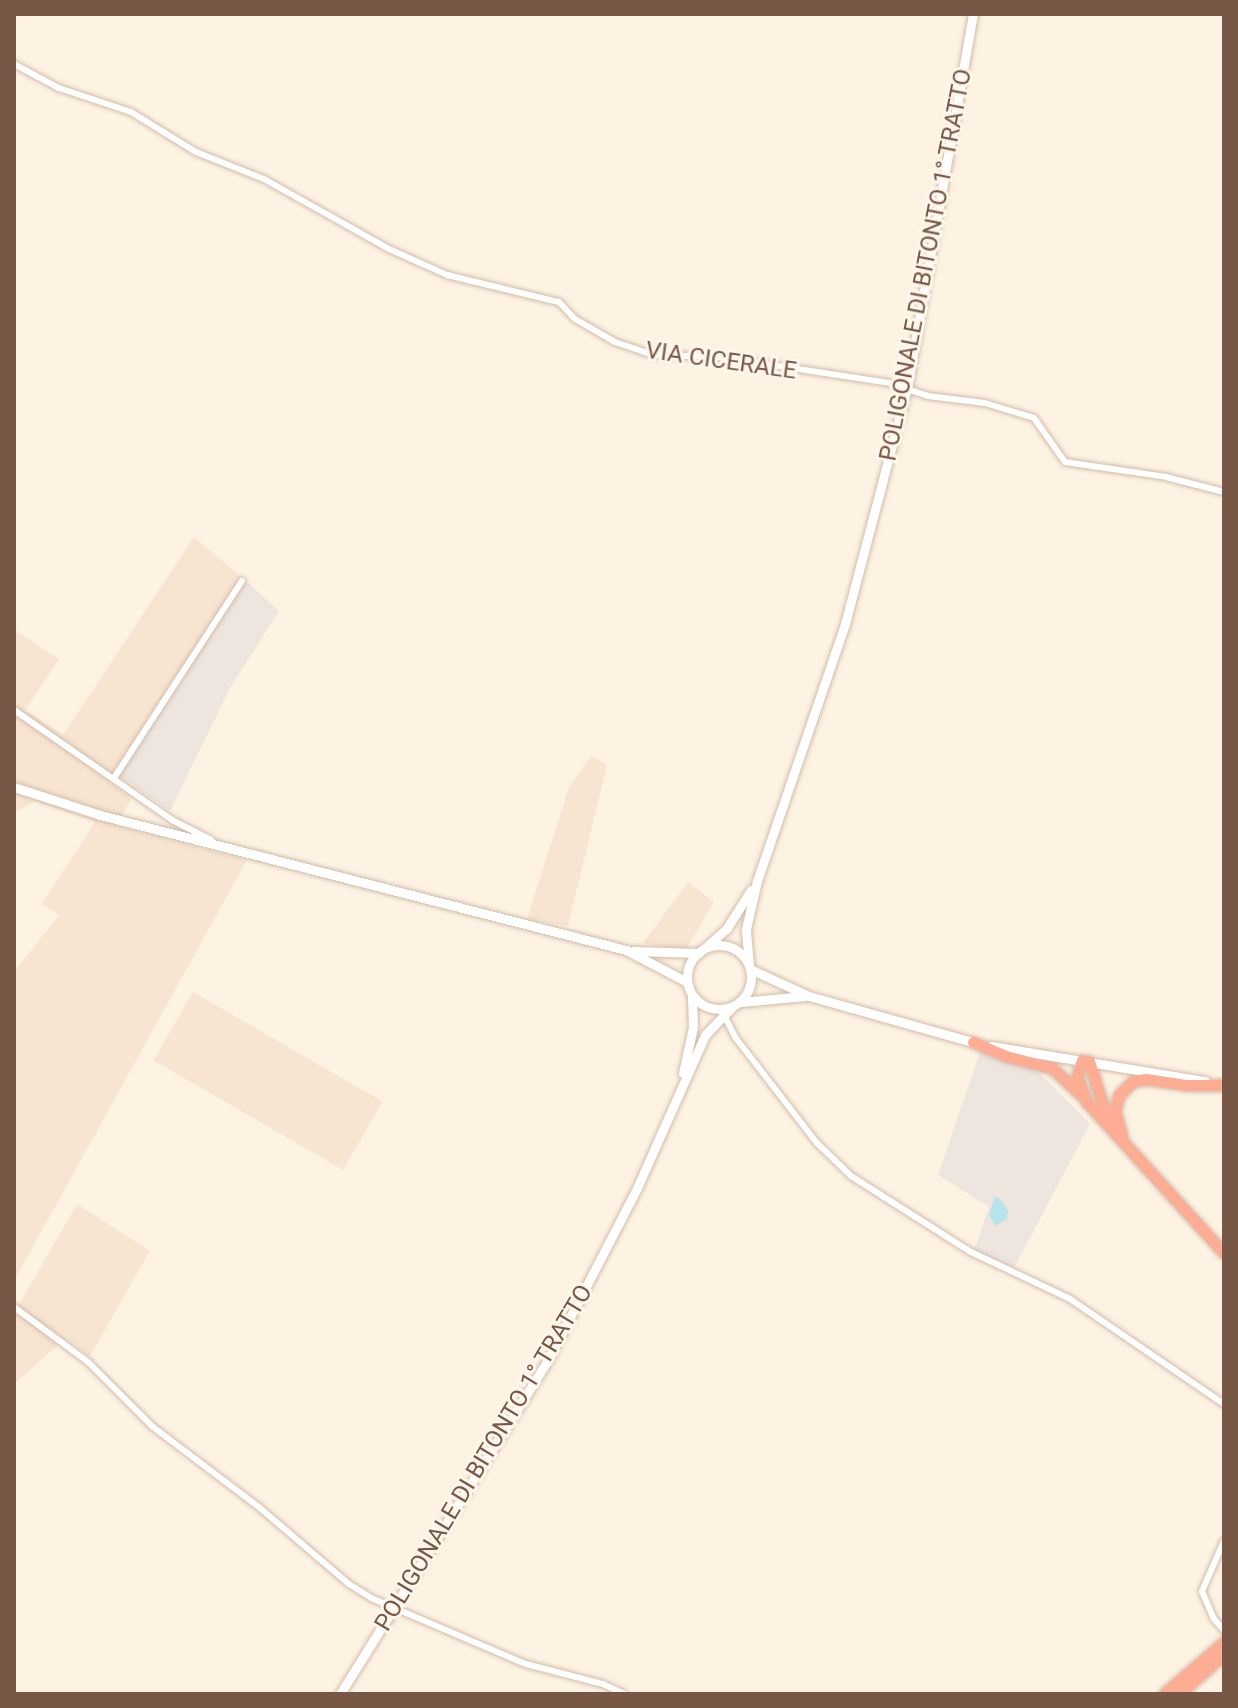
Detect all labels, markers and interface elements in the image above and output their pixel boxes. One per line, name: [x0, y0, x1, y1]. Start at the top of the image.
street label: POLIGONALE DI BITONTO 1° TRATTO: [874, 66, 978, 464]
street label: VIA CICERALE: [644, 336, 798, 386]
street label: POLIGONALE DI BITONTO 1° TRATTO: [369, 1279, 599, 1637]

